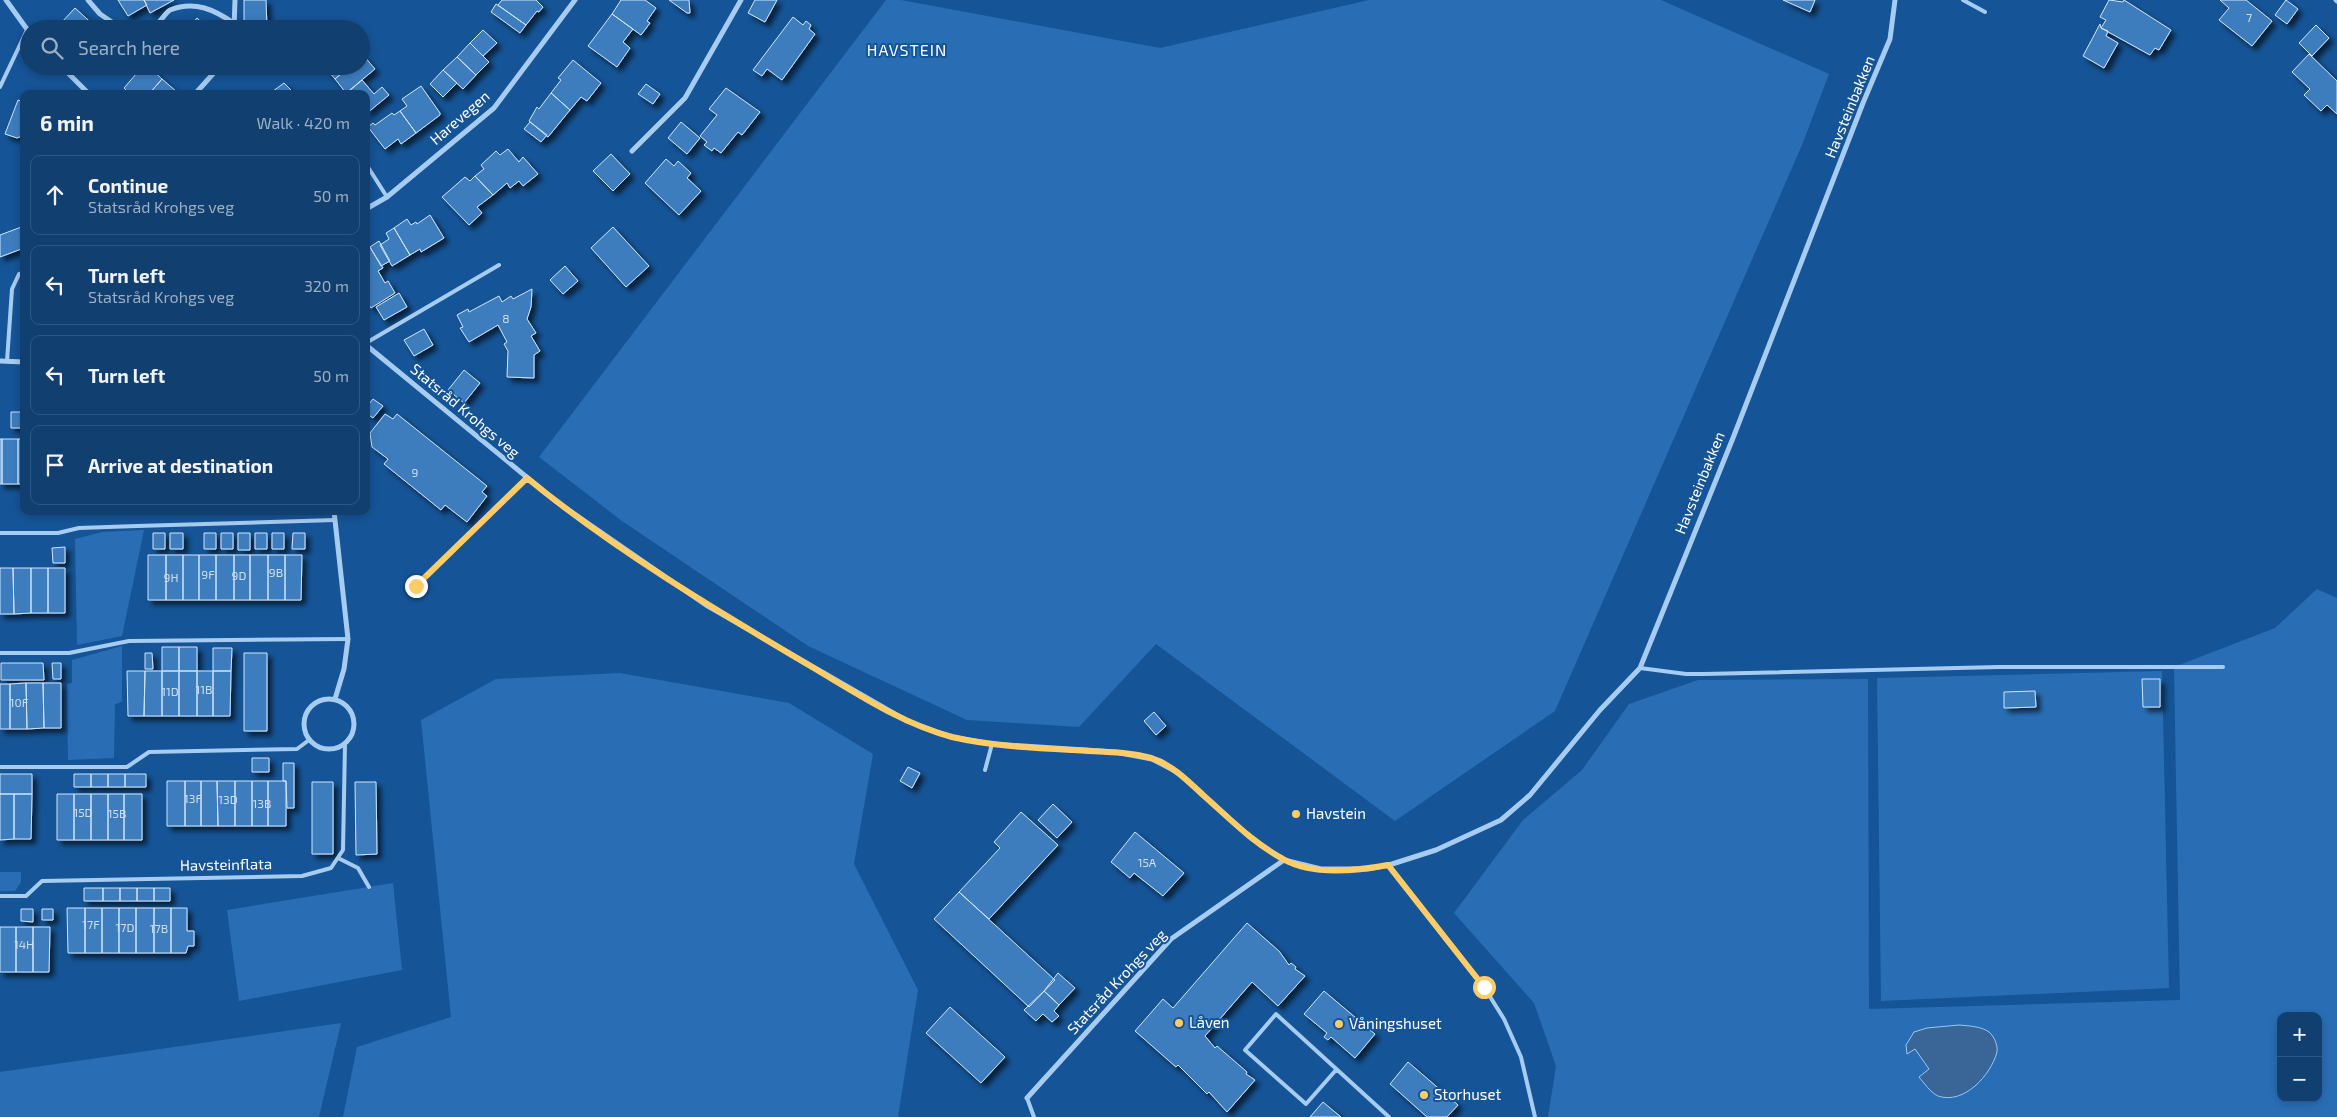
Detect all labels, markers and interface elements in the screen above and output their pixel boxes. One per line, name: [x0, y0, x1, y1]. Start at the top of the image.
house number: 7: [2246, 10, 2252, 24]
search box: [20, 20, 370, 75]
icon: search: [38, 34, 66, 62]
text: Search here: [78, 36, 180, 59]
district label: HAVSTEIN: [867, 40, 947, 59]
street label: Havsteinbakken: [1820, 53, 1878, 160]
street label: Harevegen: [426, 86, 493, 148]
text: 6 min: [40, 110, 94, 135]
text: Walk · 420 m: [257, 113, 350, 132]
text: Continue: [88, 174, 168, 197]
icon: ahead: [41, 181, 69, 209]
text: 50 m: [313, 186, 349, 205]
text: Statsråd Krohgs veg: [88, 197, 234, 216]
text: Turn left: [88, 264, 165, 287]
icon: left: [41, 271, 69, 299]
text: 320 m: [304, 276, 349, 295]
text: Statsråd Krohgs veg: [88, 287, 234, 306]
house number: 8: [502, 311, 510, 325]
street label: Statsråd Krohgs veg: [407, 359, 524, 462]
icon: left: [41, 361, 69, 389]
text: Turn left: [88, 364, 165, 387]
text: 50 m: [313, 366, 349, 385]
street label: Havsteinbakken: [1670, 429, 1728, 536]
icon: arrive: [41, 451, 69, 479]
text: Arrive at destination: [88, 454, 273, 477]
house number: 9: [412, 465, 419, 479]
house number: 9B: [269, 565, 283, 579]
house number: 9F: [201, 567, 215, 581]
house number: 9D: [232, 568, 246, 582]
house number: 9H: [164, 570, 178, 584]
route end: [405, 575, 428, 598]
house number: 11B: [196, 682, 213, 696]
house number: 11D: [161, 684, 179, 698]
house number: 10F: [10, 695, 29, 709]
house number: 13F: [184, 791, 202, 805]
house number: 13D: [218, 792, 238, 806]
house number: 13B: [253, 796, 271, 810]
place label: Havstein: [1306, 804, 1366, 822]
house number: 15D: [73, 805, 93, 819]
house number: 15B: [108, 806, 126, 820]
marker: Havstein: [1290, 808, 1302, 820]
street label: Havsteinflata: [180, 854, 272, 874]
house number: 15A: [1138, 855, 1157, 869]
house number: 17F: [82, 917, 100, 931]
house number: 17D: [116, 920, 134, 934]
house number: 17B: [150, 921, 168, 935]
street label: Statsråd Krohgs veg: [1063, 925, 1170, 1038]
house number: 14H: [14, 937, 34, 951]
route start: [1473, 976, 1496, 999]
map controls: [2277, 1012, 2322, 1102]
button: +: [2277, 1012, 2322, 1057]
place label: Låven: [1189, 1013, 1230, 1031]
place label: Våningshuset: [1349, 1014, 1442, 1032]
marker: Låven: [1173, 1017, 1185, 1029]
marker: Våningshuset: [1333, 1018, 1345, 1030]
button: −: [2277, 1057, 2322, 1102]
place label: Storhuset: [1434, 1085, 1502, 1103]
marker: Storhuset: [1418, 1089, 1430, 1101]

